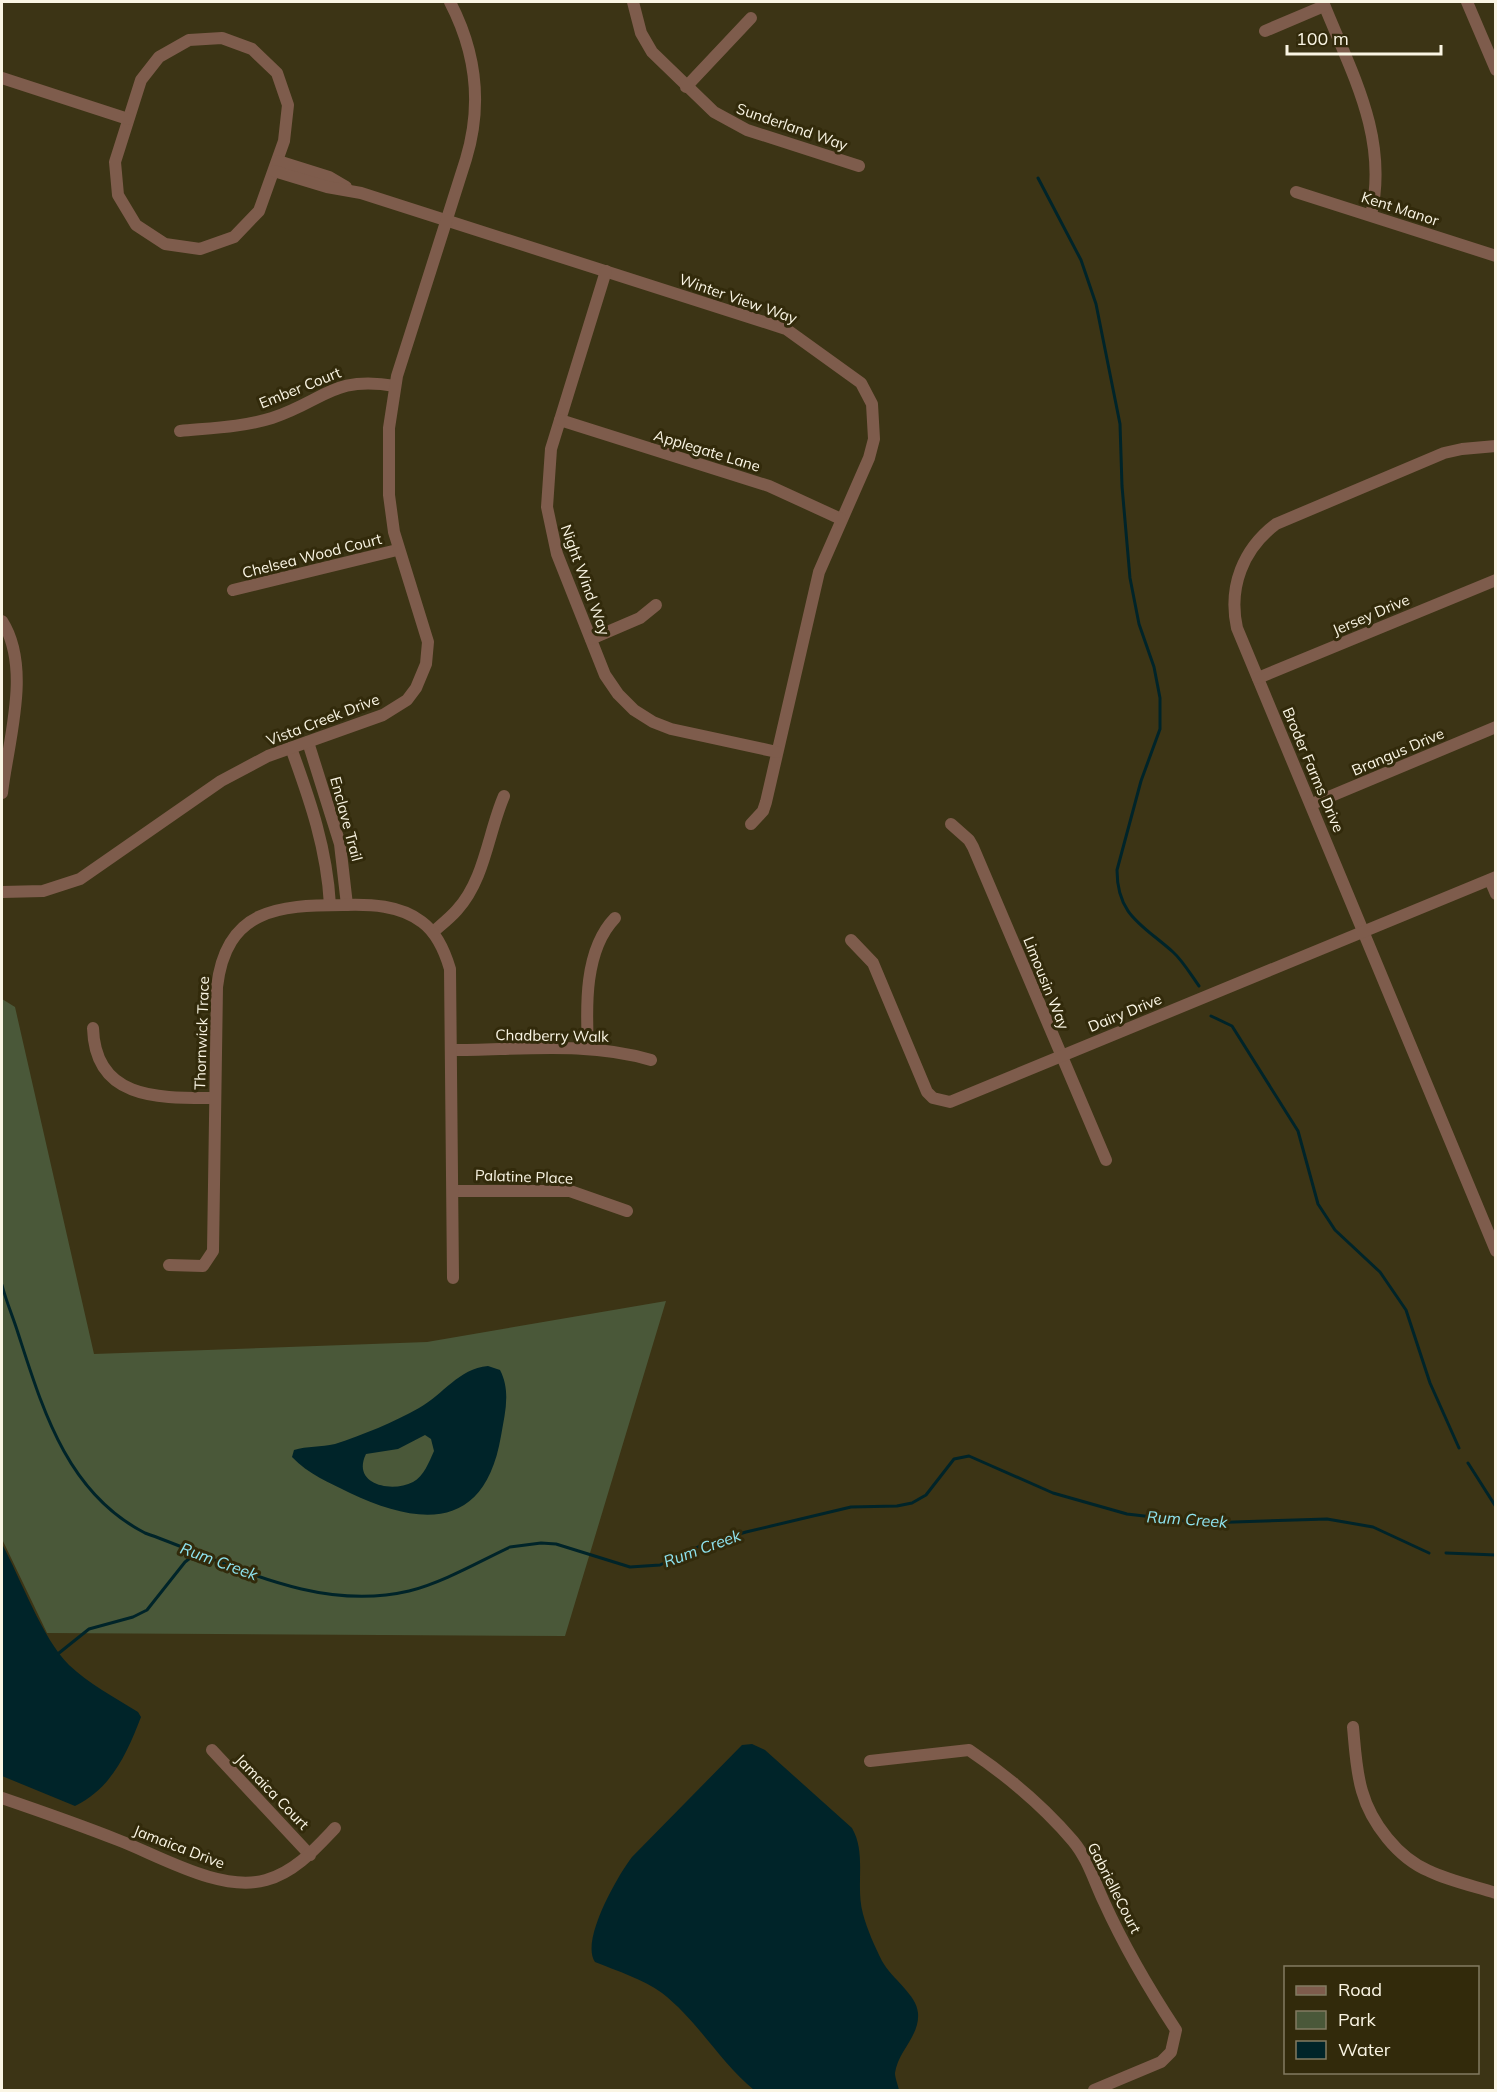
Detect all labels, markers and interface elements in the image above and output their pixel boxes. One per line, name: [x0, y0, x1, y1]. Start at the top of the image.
scale bar: [1287, 18, 1442, 56]
text: 100 m: [1296, 27, 1349, 50]
street label: Sunderland Way: [734, 99, 850, 154]
street label: Kent Manor: [1359, 187, 1442, 230]
street label: Winter View Way: [677, 269, 800, 328]
street label: Ember Court: [256, 363, 344, 413]
street label: Applegate Lane: [652, 425, 763, 476]
street label: Night Wind Way: [557, 522, 614, 638]
street label: Chelsea Wood Court: [240, 529, 384, 582]
street label: Jersey Drive: [1329, 590, 1412, 639]
street label: Vista Creek Drive: [264, 689, 382, 750]
street label: Broder Farms Drive: [1279, 704, 1348, 835]
street label: Brangus Drive: [1349, 724, 1447, 780]
street label: Enclave Trail: [326, 774, 367, 863]
street label: Limousin Way: [1019, 934, 1074, 1032]
street label: Thornwick Trace: [190, 976, 213, 1090]
street label: Dairy Drive: [1085, 989, 1164, 1036]
street label: Chadberry Walk: [495, 1025, 609, 1046]
street label: Palatine Place: [474, 1165, 574, 1188]
water label: Rum Creek: [1146, 1506, 1229, 1532]
water label: Rum Creek: [661, 1525, 744, 1571]
water label: Rum Creek: [178, 1538, 261, 1584]
street label: Jamaica Court: [231, 1750, 313, 1834]
street label: Jamaica Drive: [131, 1820, 227, 1873]
street label: GabrielleCourt: [1083, 1839, 1145, 1936]
legend: [1284, 1966, 1479, 2074]
text: Road: [1338, 1978, 1382, 2001]
text: Park: [1338, 2008, 1377, 2031]
text: Water: [1338, 2038, 1391, 2061]

